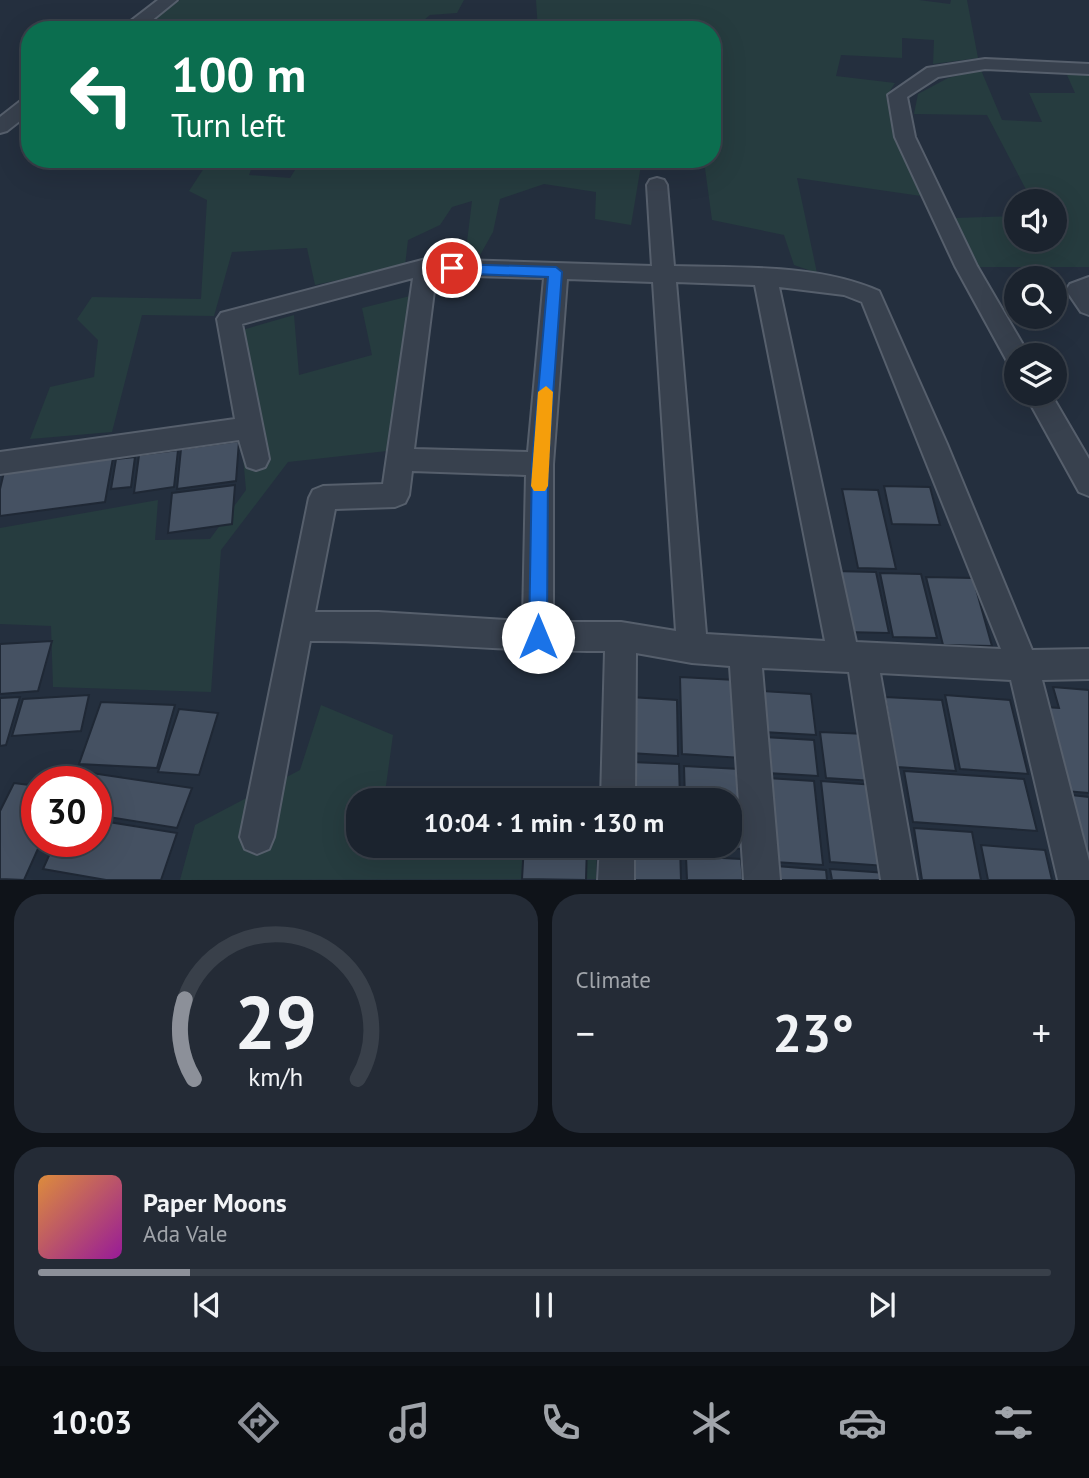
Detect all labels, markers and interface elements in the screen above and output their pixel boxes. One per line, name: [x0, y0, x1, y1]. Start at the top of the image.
text: 100 m: [171, 42, 306, 106]
icon: left: [56, 49, 147, 140]
text: Turn left: [171, 104, 286, 146]
map controls: [1004, 189, 1067, 406]
button: sound: [1004, 189, 1067, 252]
pin: [422, 238, 482, 298]
icon: arrive: [433, 249, 471, 287]
button: search: [1004, 266, 1067, 329]
button: layers: [1004, 343, 1067, 406]
position arrow: [501, 600, 575, 674]
speed limit sign: 30: [21, 766, 112, 857]
text: 10:04 · 1 min · 130 m: [424, 806, 664, 839]
text: Climate: [576, 965, 651, 994]
text: 29: [234, 976, 317, 1070]
text: 23°: [772, 999, 854, 1066]
text: −: [576, 1008, 595, 1057]
text: +: [1032, 1008, 1051, 1057]
text: km/h: [248, 1061, 303, 1093]
text: Paper Moons: [143, 1186, 287, 1219]
text: Ada Vale: [143, 1219, 227, 1248]
icon: previous: [188, 1286, 226, 1324]
icon: pause: [525, 1286, 563, 1324]
icon: next: [863, 1286, 901, 1324]
icon: directions: [234, 1398, 283, 1447]
icon: music: [385, 1398, 434, 1447]
icon: phone: [536, 1398, 585, 1447]
icon: climate: [687, 1398, 736, 1447]
icon: car: [838, 1398, 887, 1447]
icon: filters: [989, 1398, 1038, 1447]
text: 10:03: [51, 1401, 132, 1443]

